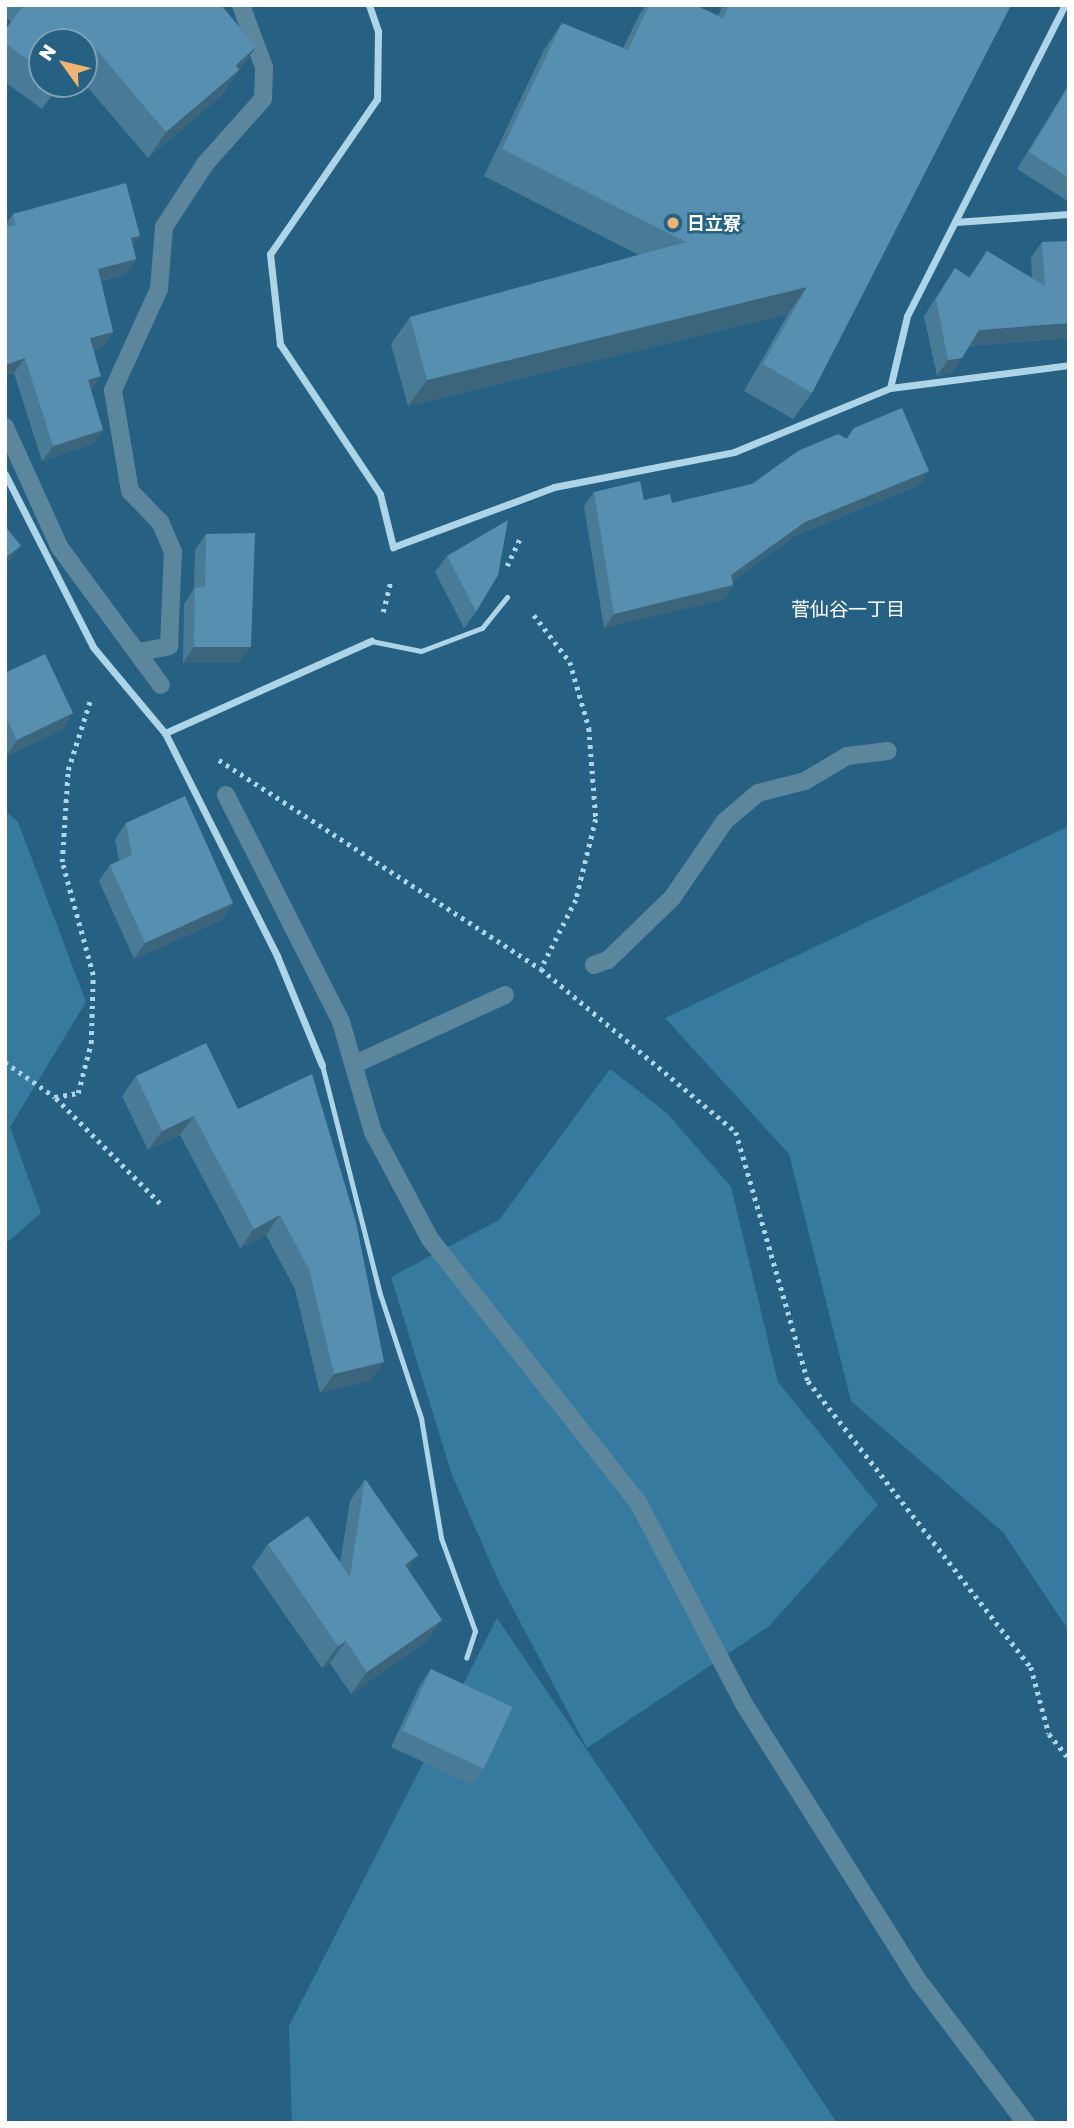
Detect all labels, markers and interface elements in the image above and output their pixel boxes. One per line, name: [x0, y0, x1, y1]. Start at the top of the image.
north arrow: [28, 28, 98, 98]
text: N: [33, 40, 60, 65]
place label: 日立寮: [687, 212, 741, 234]
marker: 日立寮: [665, 215, 681, 231]
district label: 菅仙谷一丁目: [791, 598, 905, 620]

